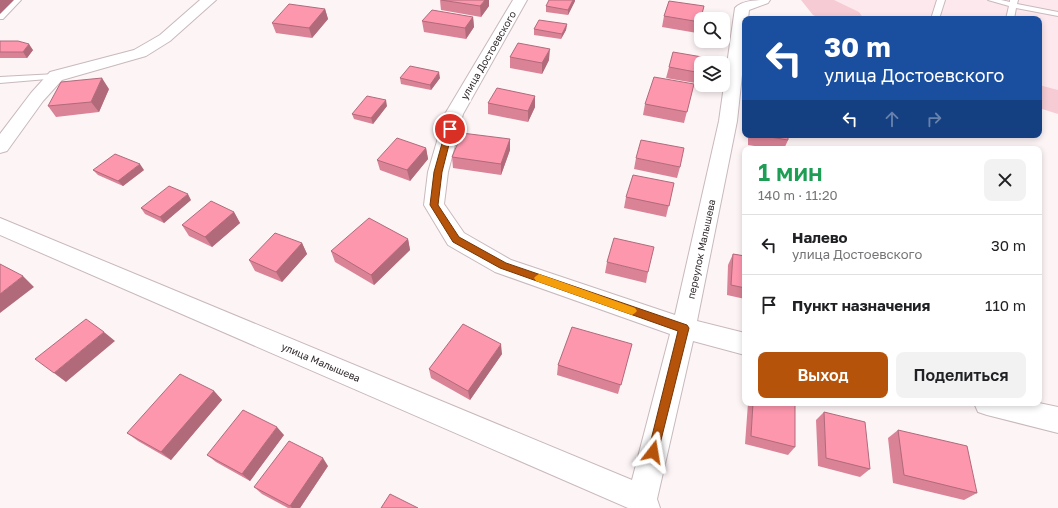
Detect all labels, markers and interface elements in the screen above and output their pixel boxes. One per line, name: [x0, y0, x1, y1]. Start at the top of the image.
street label: улица Достоевского: [458, 9, 518, 101]
map controls: [694, 12, 730, 92]
button: search: [694, 12, 730, 48]
text: 30 m: [824, 30, 891, 63]
icon: left: [758, 32, 810, 84]
button: layers: [694, 56, 730, 92]
text: улица Достоевского: [824, 64, 1004, 86]
icon: left: [839, 108, 861, 130]
icon: ahead: [881, 108, 903, 130]
icon: right: [923, 108, 945, 130]
pin: [433, 112, 467, 146]
icon: arrive: [439, 118, 461, 140]
text: 1 мин: [758, 157, 823, 186]
button: close: [984, 159, 1026, 201]
text: 140 m · 11:20: [758, 187, 838, 203]
street label: переулок Малышева: [685, 198, 717, 300]
text: Налево: [792, 228, 848, 246]
icon: left: [758, 234, 780, 256]
text: 30 m: [991, 236, 1026, 254]
text: улица Достоевского: [792, 246, 922, 262]
icon: arrive: [758, 294, 780, 316]
text: Пункт назначения: [792, 296, 930, 314]
text: 110 m: [985, 296, 1026, 314]
street label: улица Малышева: [280, 340, 362, 384]
button: Выход: [758, 352, 888, 398]
button: Поделиться: [896, 352, 1026, 398]
position arrow: [632, 431, 674, 473]

